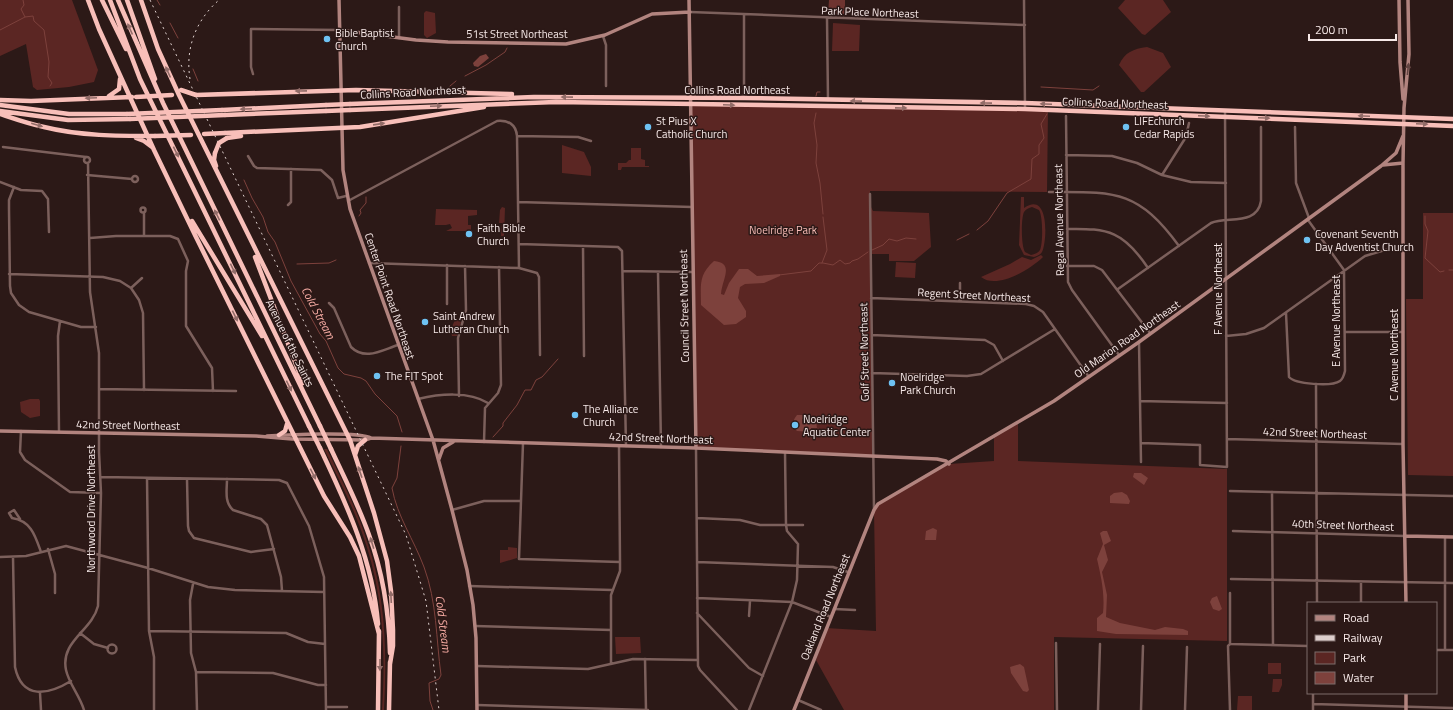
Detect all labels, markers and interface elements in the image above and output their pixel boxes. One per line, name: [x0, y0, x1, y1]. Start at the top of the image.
street label: Park Place Northeast: [821, 2, 919, 22]
scale bar: [1309, 16, 1396, 42]
text: 200 m: [1315, 20, 1348, 39]
one-way arrow: [127, 24, 133, 35]
place label: Bible Baptist Church: [335, 25, 394, 54]
street label: 51st Street Northeast: [466, 26, 568, 42]
marker: Bible Baptist Church: [322, 34, 332, 44]
one-way arrow: [1404, 63, 1411, 75]
one-way arrow: [165, 66, 171, 77]
street label: Collins Road Northeast: [360, 81, 466, 103]
street label: Collins Road Northeast: [684, 82, 790, 98]
one-way arrow: [294, 88, 307, 94]
street label: Collins Road Northeast: [1062, 93, 1168, 113]
one-way arrow: [560, 94, 573, 100]
one-way arrow: [84, 95, 97, 101]
one-way arrow: [849, 98, 862, 104]
one-way arrow: [979, 100, 992, 106]
one-way arrow: [1039, 101, 1052, 107]
one-way arrow: [723, 102, 736, 108]
one-way arrow: [430, 103, 443, 109]
one-way arrow: [240, 105, 252, 112]
one-way arrow: [895, 105, 908, 111]
one-way arrow: [1198, 112, 1210, 119]
place label: St Pius X Catholic Church: [656, 113, 727, 142]
place label: LIFEchurch Cedar Rapids: [1134, 113, 1194, 142]
one-way arrow: [1357, 113, 1370, 119]
one-way arrow: [1258, 115, 1271, 121]
one-way arrow: [373, 121, 385, 127]
one-way arrow: [1416, 121, 1428, 128]
one-way arrow: [32, 122, 44, 128]
marker: St Pius X Catholic Church: [643, 122, 653, 132]
marker: LIFEchurch Cedar Rapids: [1121, 122, 1131, 132]
one-way arrow: [173, 146, 179, 158]
street label: Regal Avenue Northeast: [1050, 164, 1068, 276]
one-way arrow: [214, 209, 220, 220]
place label: Faith Bible Church: [477, 220, 526, 249]
park label: Noelridge Park: [749, 222, 818, 238]
place label: Covenant Seventh Day Adventist Church: [1315, 226, 1414, 255]
marker: Faith Bible Church: [464, 229, 474, 239]
street label: Center Point Road Northeast: [361, 231, 419, 362]
marker: Covenant Seventh Day Adventist Church: [1302, 235, 1312, 245]
street label: F Avenue Northeast: [1210, 243, 1226, 335]
street label: Council Street Northeast: [675, 249, 693, 363]
one-way arrow: [230, 263, 236, 274]
street label: E Avenue Northeast: [1328, 275, 1344, 367]
water label: Cold Stream: [297, 283, 341, 343]
street label: Regent Street Northeast: [917, 284, 1031, 306]
street label: Old Marion Road Northeast: [1071, 296, 1183, 382]
street label: Avenue of the Saints: [262, 297, 318, 389]
street label: Golf Street Northeast: [855, 302, 873, 402]
place label: Saint Andrew Lutheran Church: [433, 308, 509, 337]
street label: C Avenue Northeast: [1386, 309, 1402, 401]
one-way arrow: [232, 310, 238, 321]
marker: Saint Andrew Lutheran Church: [420, 317, 430, 327]
place label: The FIT Spot: [385, 368, 443, 384]
place label: Noelridge Park Church: [900, 369, 956, 398]
marker: The FIT Spot: [372, 371, 382, 381]
marker: Noelridge Park Church: [887, 378, 897, 388]
one-way arrow: [286, 380, 292, 392]
place label: The Alliance Church: [583, 401, 639, 430]
marker: The Alliance Church: [570, 410, 580, 420]
place label: Noelridge Aquatic Center: [803, 411, 871, 440]
street label: 42nd Street Northeast: [76, 416, 180, 434]
marker: Noelridge Aquatic Center: [790, 420, 800, 430]
street label: 42nd Street Northeast: [1263, 423, 1367, 443]
street label: 42nd Street Northeast: [609, 428, 713, 448]
street label: Northwood Drive Northeast: [83, 445, 99, 573]
one-way arrow: [357, 465, 363, 477]
one-way arrow: [310, 468, 316, 480]
street label: 40th Street Northeast: [1292, 515, 1394, 535]
one-way arrow: [369, 537, 375, 549]
street label: Oakland Road Northeast: [796, 551, 854, 663]
one-way arrow: [388, 591, 395, 603]
water label: Cold Stream: [431, 594, 457, 654]
legend: [1307, 602, 1437, 694]
text: Road: [1343, 608, 1369, 627]
text: Railway: [1343, 628, 1383, 647]
text: Park: [1343, 648, 1366, 667]
one-way arrow: [377, 659, 383, 672]
text: Water: [1343, 668, 1374, 687]

